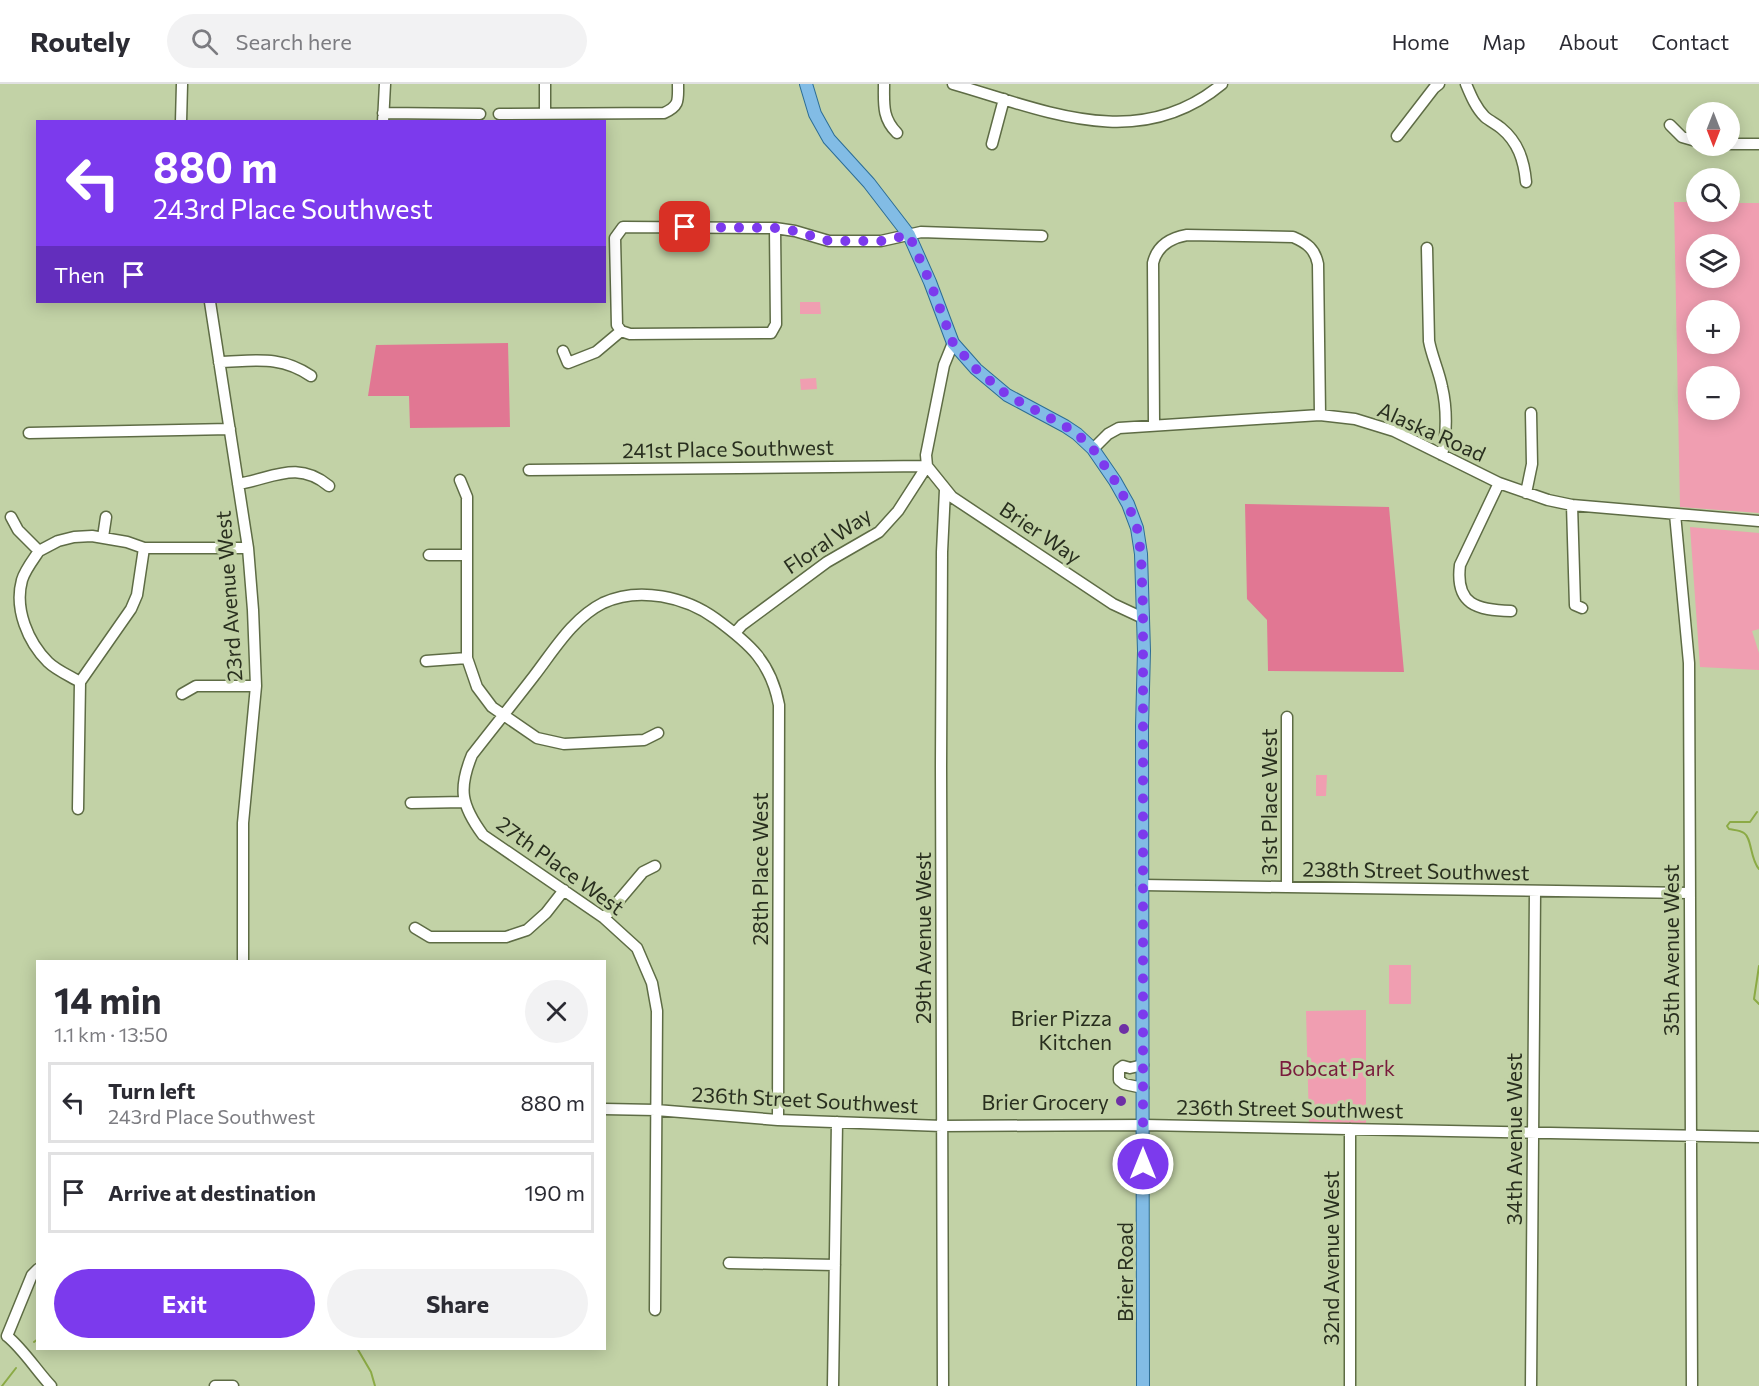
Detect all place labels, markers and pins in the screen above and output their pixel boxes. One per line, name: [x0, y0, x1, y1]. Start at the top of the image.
pin: [659, 201, 710, 252]
place label: Brier Pizza Kitchen: [1011, 1005, 1112, 1054]
marker: Brier Pizza Kitchen: [1117, 1022, 1131, 1036]
place label: Brier Grocery: [981, 1089, 1109, 1114]
marker: Brier Grocery: [1114, 1094, 1128, 1108]

